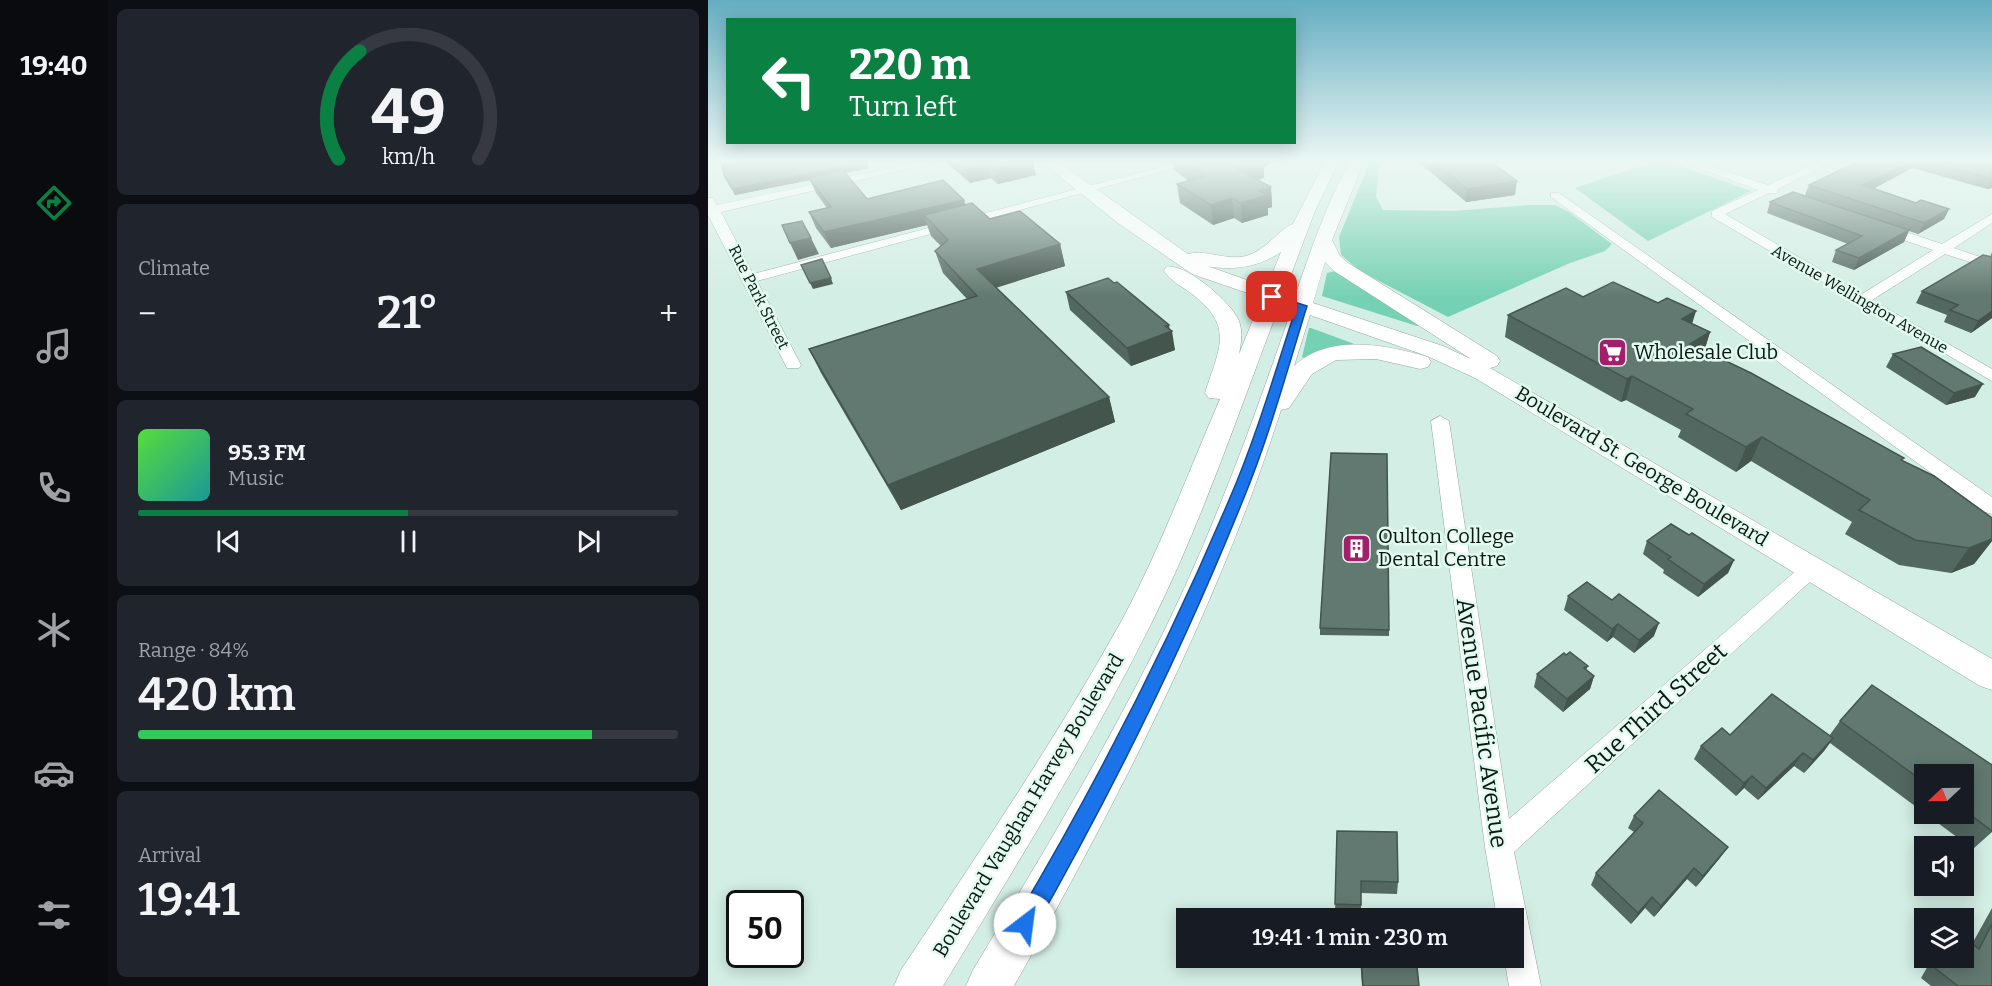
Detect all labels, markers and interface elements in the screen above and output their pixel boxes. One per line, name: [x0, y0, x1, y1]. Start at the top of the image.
text: 220 m: [849, 40, 971, 90]
icon: left: [750, 42, 828, 120]
text: 19:40: [20, 50, 88, 82]
text: 49: [371, 75, 445, 150]
text: Turn left: [849, 91, 957, 123]
text: km/h: [381, 145, 435, 171]
icon: directions: [33, 182, 75, 224]
street label: Avenue Wellington Avenue: [1768, 241, 1952, 357]
street label: Rue Park Street: [725, 242, 793, 352]
text: Climate: [138, 256, 210, 280]
pin: [1246, 271, 1297, 322]
icon: arrive: [1255, 280, 1288, 313]
text: 21°: [377, 286, 439, 340]
text: −: [138, 294, 156, 334]
text: +: [659, 294, 678, 334]
icon: music: [33, 325, 75, 367]
supermarket icon: Wholesale Club: [1597, 336, 1629, 368]
place label: Wholesale Club: [1634, 340, 1778, 364]
street label: Boulevard St. George Boulevard: [1511, 381, 1773, 551]
text: 95.3 FM: [228, 439, 306, 466]
text: Music: [228, 466, 284, 490]
icon: phone: [33, 467, 75, 509]
place label: Oulton College Dental Centre: [1378, 524, 1514, 571]
icon: previous: [212, 525, 245, 558]
icon: pause: [392, 525, 425, 558]
icon: next: [572, 525, 605, 558]
building icon: Oulton College Dental Centre: [1341, 532, 1373, 564]
street label: Avenue Pacific Avenue: [1451, 596, 1513, 850]
icon: climate: [33, 609, 75, 651]
street label: Rue Third Street: [1579, 637, 1733, 779]
text: Range · 84%: [138, 638, 249, 662]
street label: Boulevard Vaughan Harvey Boulevard: [928, 649, 1128, 961]
text: 420 km: [138, 668, 296, 722]
icon: car: [33, 752, 75, 794]
north arrow: [1914, 764, 1974, 824]
map controls: [1914, 764, 1974, 968]
button: sound: [1914, 836, 1974, 896]
text: Arrival: [138, 843, 201, 867]
text: 19:41: [138, 873, 240, 927]
speed limit sign: 50: [726, 890, 804, 968]
position arrow: [993, 892, 1057, 956]
icon: filters: [33, 894, 75, 936]
button: layers: [1914, 908, 1974, 968]
text: 19:41 · 1 min · 230 m: [1252, 924, 1448, 951]

